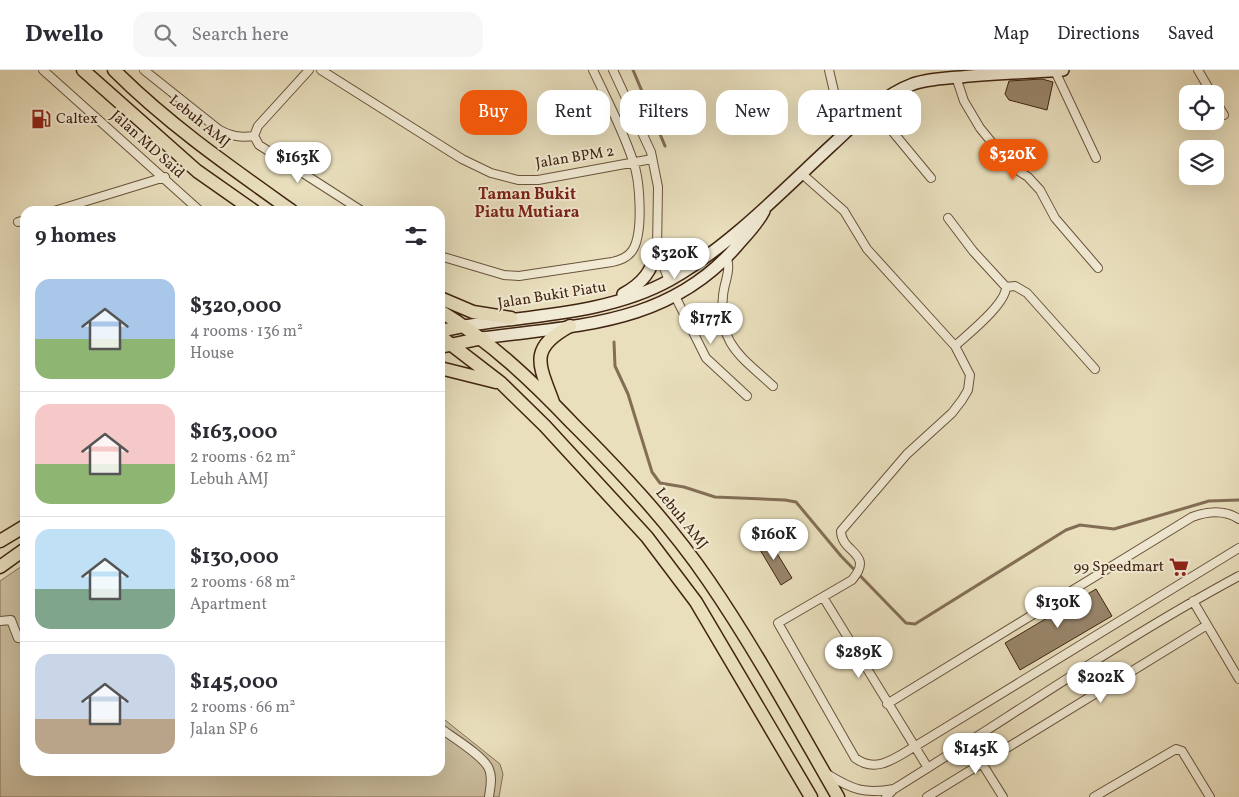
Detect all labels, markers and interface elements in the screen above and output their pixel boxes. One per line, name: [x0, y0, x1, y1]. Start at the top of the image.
search box: [133, 12, 483, 57]
text: Dwello: [25, 18, 103, 52]
icon: search: [151, 21, 179, 49]
text: Search here: [191, 22, 289, 48]
text: Map: [993, 22, 1029, 47]
text: Directions: [1057, 22, 1140, 47]
text: Saved: [1168, 22, 1214, 47]
map controls: [1179, 85, 1224, 185]
button: locate: [1179, 85, 1224, 130]
chip: Buy: [460, 90, 527, 135]
chip: Rent: [537, 90, 610, 135]
chip: Filters: [620, 90, 706, 135]
chip: New: [716, 90, 788, 135]
chip: Apartment: [798, 90, 921, 135]
street label: Lebuh AMJ: [164, 91, 234, 153]
street label: Jalan MD Said: [105, 106, 189, 184]
fuel station icon: Caltex: [30, 108, 52, 130]
place label: Caltex: [56, 109, 98, 130]
pin: $320K: [978, 138, 1048, 181]
button: layers: [1179, 140, 1224, 185]
street label: Jalan BPM 2: [534, 141, 616, 175]
pin: $163K: [263, 142, 333, 184]
text: $320K: [990, 144, 1036, 166]
text: $163K: [276, 147, 320, 169]
district label: Taman Bukit Piatu Mutiara: [474, 184, 580, 224]
text: 9 homes: [35, 222, 116, 251]
icon: filters: [402, 222, 430, 250]
pin: $320K: [640, 238, 710, 280]
text: $320K: [652, 243, 698, 265]
street label: Jalan Bukit Piatu: [496, 277, 608, 315]
text: $320,000: [190, 292, 281, 321]
icon: home: [75, 299, 135, 359]
pin: $177K: [676, 302, 746, 345]
text: $177K: [690, 308, 732, 330]
text: 4 rooms · 136 m²: [190, 321, 303, 343]
text: House: [190, 343, 234, 365]
text: $163,000: [190, 418, 278, 447]
icon: home: [75, 424, 135, 484]
text: 2 rooms · 62 m²: [190, 447, 296, 469]
text: Lebuh AMJ: [190, 469, 268, 491]
street label: Lebuh AMJ: [650, 484, 712, 554]
pin: $160K: [739, 518, 809, 561]
text: $160K: [751, 524, 797, 546]
text: $130,000: [190, 543, 279, 572]
icon: home: [75, 549, 135, 609]
supermarket icon: 99 Speedmart: [1168, 556, 1190, 578]
place label: 99 Speedmart: [1073, 557, 1164, 578]
text: 2 rooms · 68 m²: [190, 572, 296, 594]
pin: $130K: [1023, 586, 1093, 629]
text: $130K: [1036, 592, 1080, 614]
text: Apartment: [190, 594, 267, 616]
pin: $289K: [824, 636, 894, 679]
text: $289K: [836, 642, 882, 664]
pin: $202K: [1066, 662, 1136, 704]
text: $202K: [1078, 667, 1124, 689]
text: $145,000: [190, 668, 278, 697]
icon: home: [75, 674, 135, 734]
text: 2 rooms · 66 m²: [190, 697, 296, 719]
text: Jalan SP 6: [190, 719, 258, 741]
pin: $145K: [941, 732, 1011, 775]
text: $145K: [954, 738, 998, 760]

